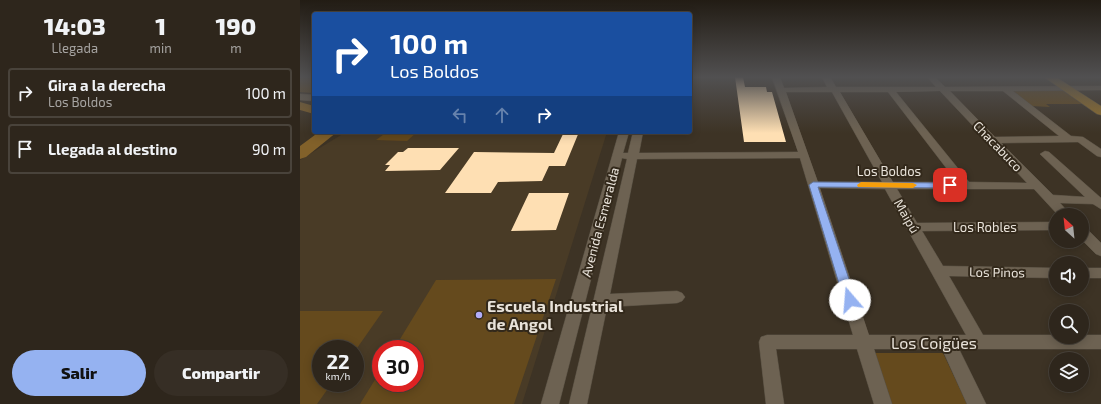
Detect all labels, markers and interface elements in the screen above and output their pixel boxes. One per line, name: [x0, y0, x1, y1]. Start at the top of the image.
text: 14:03: [44, 11, 106, 40]
text: 1: [155, 11, 166, 40]
text: 190: [216, 11, 256, 40]
text: 100 m: [390, 26, 468, 60]
icon: right: [324, 28, 376, 80]
text: Llegada: [52, 40, 98, 56]
text: min: [150, 40, 172, 56]
text: m: [230, 40, 242, 56]
text: Los Boldos: [390, 60, 479, 82]
text: Gira a la derecha: [48, 76, 166, 94]
icon: right: [14, 82, 36, 104]
text: 100 m: [245, 84, 286, 102]
text: Los Boldos: [48, 94, 112, 110]
icon: left: [449, 104, 471, 126]
icon: ahead: [491, 104, 513, 126]
icon: right: [533, 104, 555, 126]
street label: Chacabuco: [970, 117, 1026, 175]
icon: arrive: [14, 138, 36, 160]
text: Llegada al destino: [48, 140, 177, 158]
text: 90 m: [252, 140, 286, 158]
street label: Los Boldos: [857, 163, 921, 179]
street label: Avenida Esmeralda: [578, 165, 622, 279]
pin: [933, 168, 967, 202]
icon: arrive: [939, 174, 961, 196]
street label: Maipú: [891, 196, 923, 236]
north arrow: [1049, 208, 1089, 248]
map controls: [1049, 208, 1089, 392]
street label: Los Robles: [953, 219, 1017, 235]
button: sound: [1049, 256, 1089, 296]
street label: Los Pinos: [969, 264, 1025, 280]
position arrow: [829, 279, 871, 321]
place label: Escuela Industrial de Angol: [487, 296, 624, 333]
button: search: [1049, 304, 1089, 344]
marker: Escuela Industrial de Angol: [474, 310, 484, 320]
street label: Los Coigües: [891, 333, 977, 352]
speed limit sign: 30: [372, 340, 424, 392]
text: 22: [326, 349, 350, 373]
button: Salir: [12, 350, 146, 396]
button: Compartir: [154, 350, 288, 396]
button: layers: [1049, 352, 1089, 392]
text: km/h: [326, 370, 350, 382]

